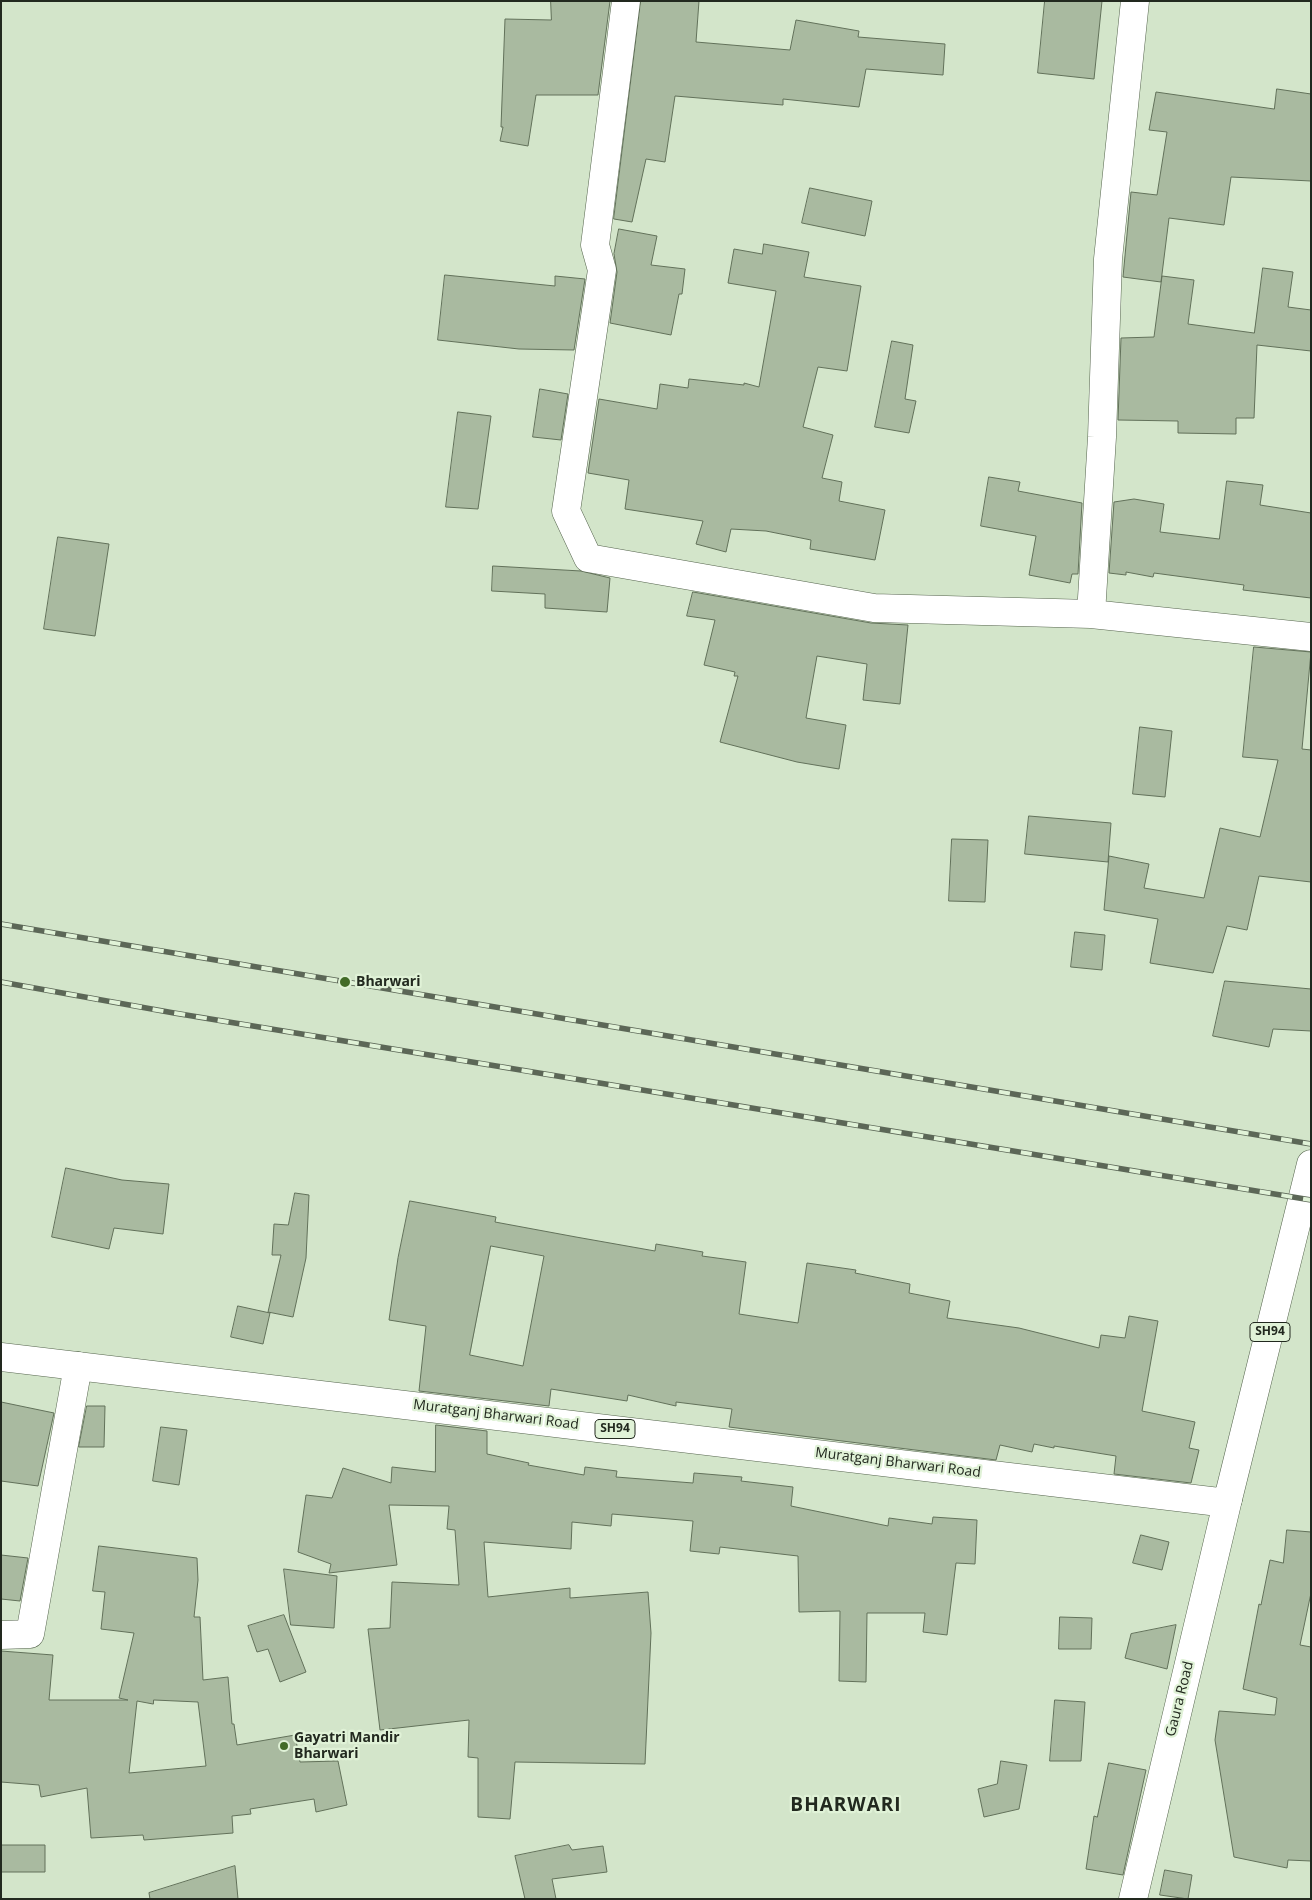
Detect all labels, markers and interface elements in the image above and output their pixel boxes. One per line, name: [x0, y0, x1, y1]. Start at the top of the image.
place label: Bharwari: [356, 974, 420, 990]
marker: Bharwari: [338, 975, 352, 989]
road number: SH94: [1250, 1322, 1290, 1341]
street label: Muratganj Bharwari Road: [412, 1396, 580, 1434]
road number: SH94: [595, 1420, 635, 1438]
street label: Muratganj Bharwari Road: [814, 1444, 982, 1482]
street label: Gaura Road: [1163, 1660, 1197, 1738]
place label: Gayatri Mandir Bharwari: [294, 1730, 400, 1762]
marker: Gayatri Mandir Bharwari: [278, 1740, 290, 1752]
district label: BHARWARI: [789, 1795, 903, 1817]

